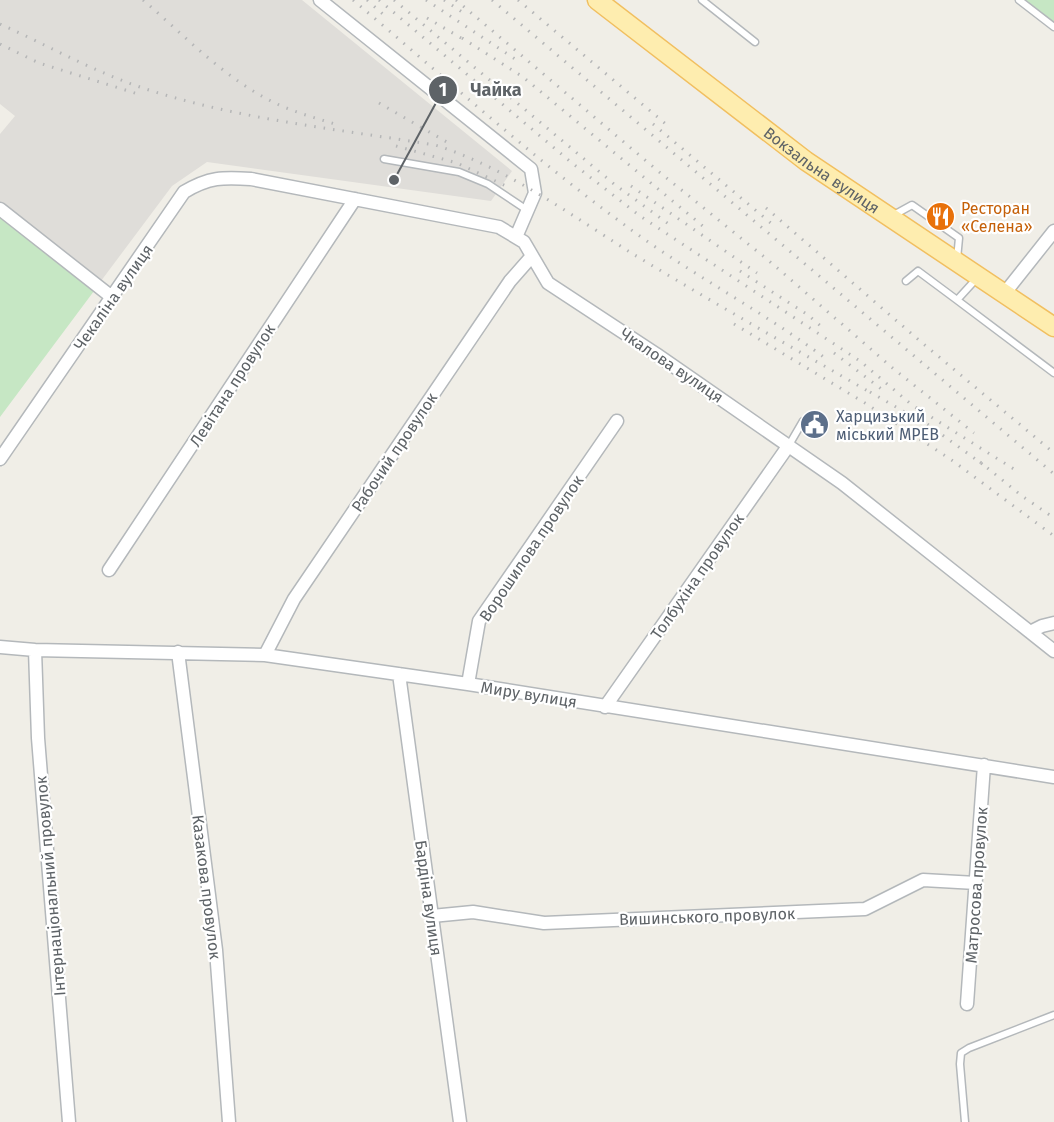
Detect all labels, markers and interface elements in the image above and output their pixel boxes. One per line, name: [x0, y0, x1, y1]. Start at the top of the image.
callout: Чайка: [428, 72, 533, 108]
text: 1: [439, 79, 447, 101]
text: Чайка: [470, 79, 522, 101]
street label: Вокзальна вулиця: [760, 123, 883, 218]
place label: Ресторан «Селена»: [961, 199, 1033, 236]
restaurant icon: Ресторан «Селена»: [924, 201, 956, 233]
street label: Чекаліна вулиця: [70, 241, 157, 354]
street label: Левітана провулок: [186, 320, 279, 450]
street label: Чкалова вулиця: [616, 324, 727, 407]
street label: Рабочий провулок: [347, 389, 442, 515]
place label: Харцизький міський МРЕВ: [836, 407, 939, 444]
public building icon: Харцизький міський МРЕВ: [799, 409, 831, 441]
street label: Ворошилова провулок: [475, 471, 588, 625]
street label: Толбухіна провулок: [647, 509, 748, 643]
street label: Миру вулиця: [479, 678, 578, 711]
street label: Інтернаціональний провулок: [31, 774, 70, 997]
street label: Матросова провулок: [962, 805, 992, 964]
street label: Казакова провулок: [188, 814, 225, 961]
street label: Бардіна вулиця: [411, 839, 446, 957]
street label: Вишинського провулок: [619, 904, 796, 929]

